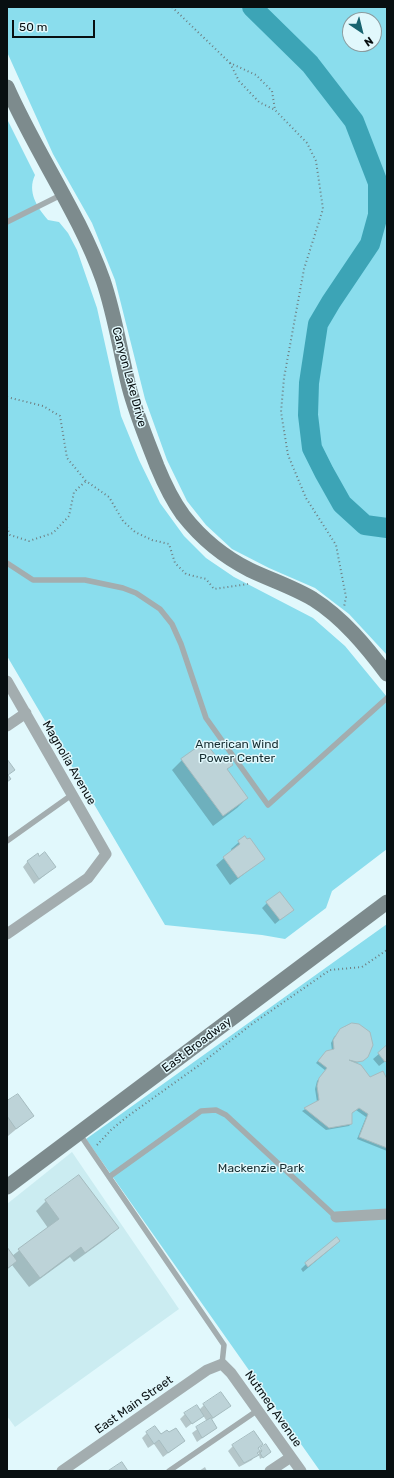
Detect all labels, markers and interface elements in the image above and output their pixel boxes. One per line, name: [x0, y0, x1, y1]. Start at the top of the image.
scale bar: [14, 12, 97, 38]
north arrow: [342, 12, 382, 52]
text: 50 m: [19, 20, 47, 34]
text: N: [362, 34, 376, 49]
street label: Canyon Lake Drive: [109, 325, 149, 429]
street label: Magnolia Avenue: [39, 718, 99, 808]
park label: American Wind Power Center: [195, 738, 279, 766]
street label: East Broadway: [159, 1014, 235, 1076]
park label: Mackenzie Park: [218, 1162, 304, 1176]
street label: Nutmeq Avenue: [241, 1368, 305, 1450]
street label: East Main Street: [92, 1373, 176, 1437]

